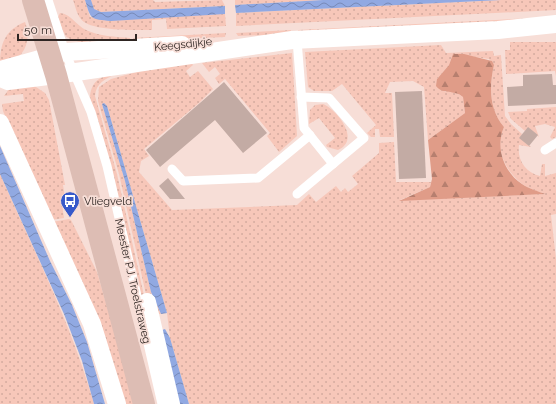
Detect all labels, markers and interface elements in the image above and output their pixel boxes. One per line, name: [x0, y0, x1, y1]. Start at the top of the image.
scale bar: [18, 16, 136, 42]
text: 50 m: [24, 23, 52, 37]
street label: Keegsdijkje: [153, 35, 213, 54]
bus stop icon: Vliegveld: [59, 190, 81, 218]
place label: Vliegveld: [84, 195, 132, 208]
street label: Meester P.J. Troelstraweg: [112, 217, 153, 345]

